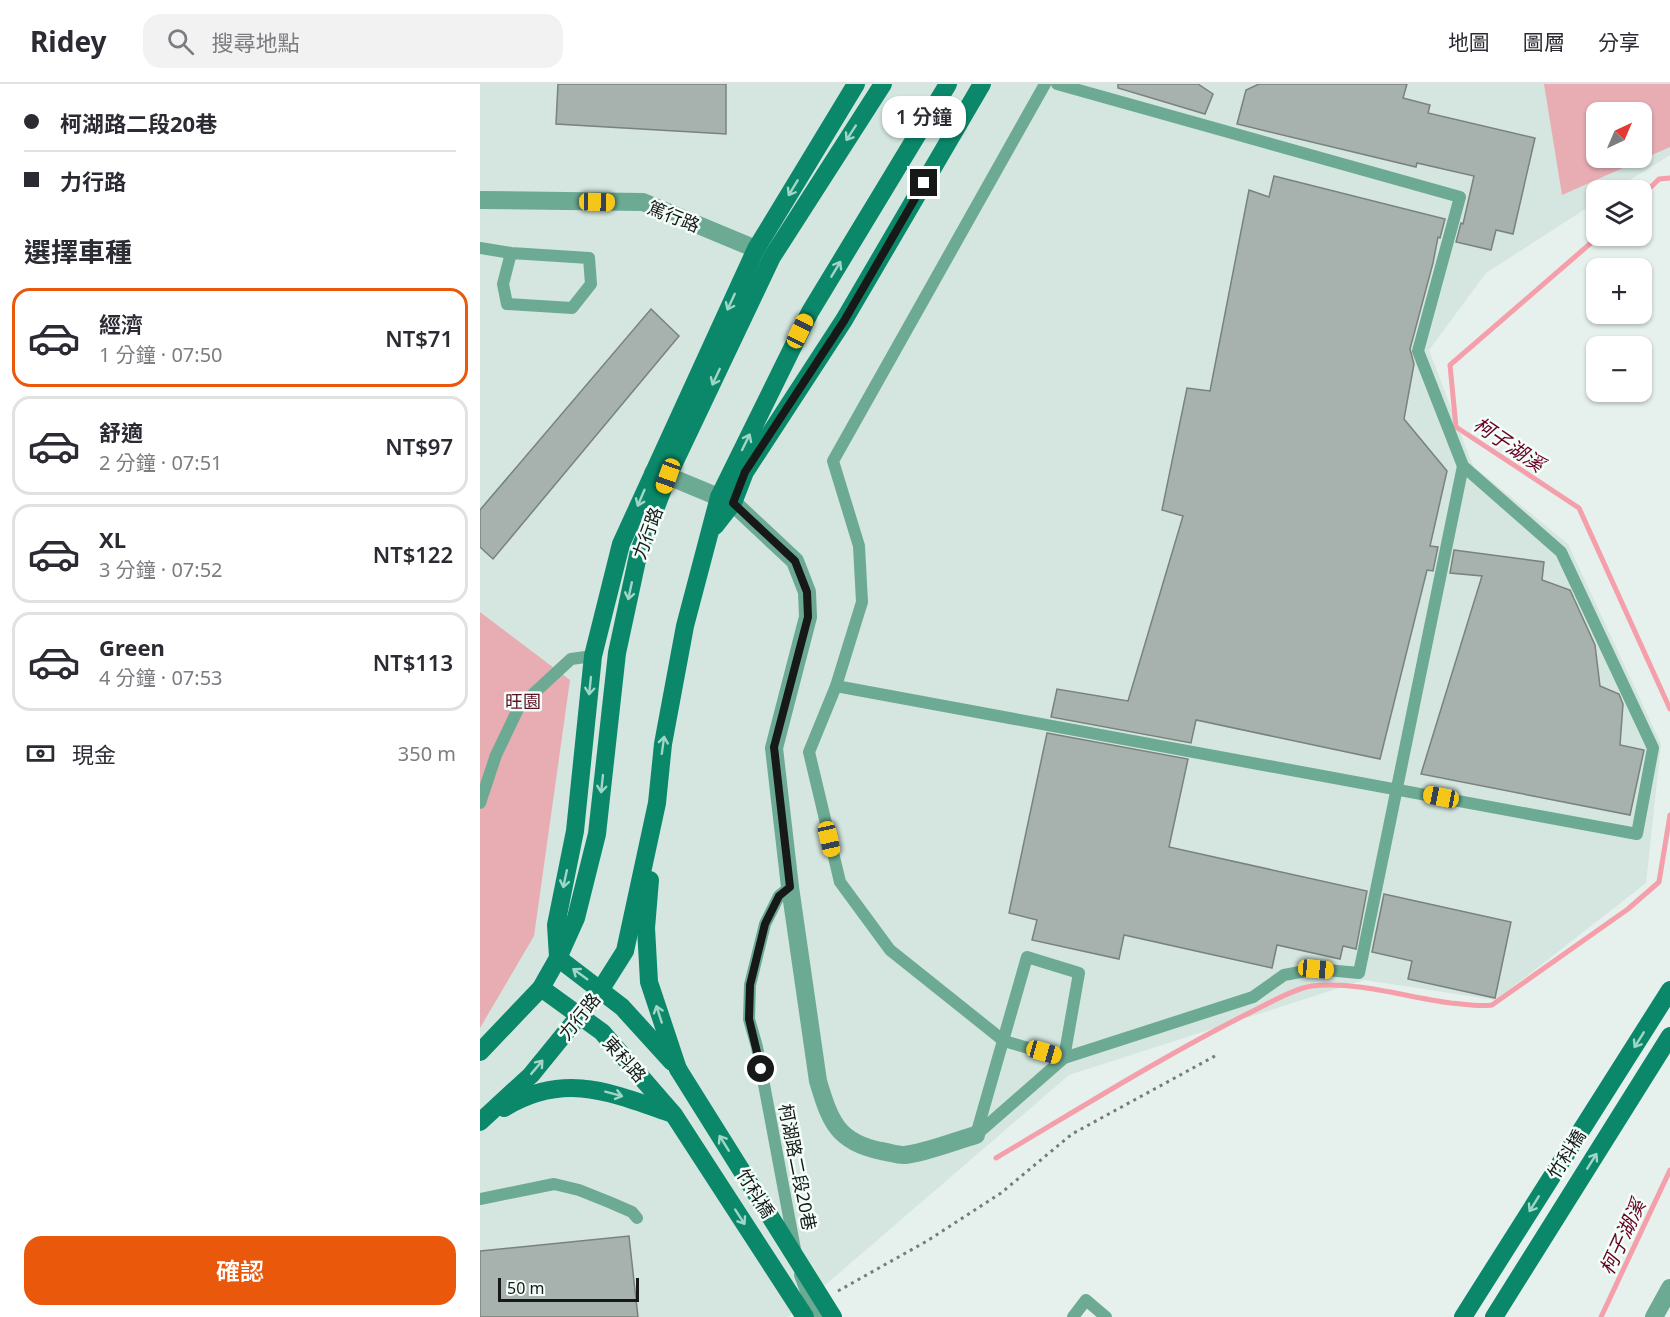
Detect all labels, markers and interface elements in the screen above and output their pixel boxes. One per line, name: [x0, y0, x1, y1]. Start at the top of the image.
search box: [143, 14, 563, 68]
text: Ridey: [30, 22, 107, 60]
icon: search: [164, 25, 197, 58]
text: 搜尋地點: [212, 27, 300, 57]
text: 地圖: [1448, 28, 1490, 56]
text: 圖層: [1523, 28, 1565, 56]
text: 分享: [1598, 28, 1640, 56]
callout: 1 分鐘: [882, 96, 966, 138]
north arrow: [1586, 102, 1652, 168]
map controls: [1586, 102, 1652, 402]
text: 1 分鐘: [896, 103, 952, 130]
text: 柯湖路二段20巷: [60, 108, 217, 138]
one-way arrow: [845, 124, 857, 141]
text: 力行路: [60, 166, 126, 196]
route end: [910, 169, 937, 196]
one-way arrow: [786, 179, 798, 196]
button: layers: [1586, 180, 1652, 246]
car: [579, 193, 615, 211]
street label: 篤行路: [644, 195, 704, 237]
text: 選擇車種: [24, 233, 132, 270]
button: +: [1586, 258, 1652, 324]
one-way arrow: [830, 261, 842, 278]
one-way arrow: [725, 293, 736, 311]
text: 經濟: [99, 309, 143, 339]
icon: car: [27, 311, 81, 365]
car: [784, 311, 816, 351]
text: NT$71: [385, 323, 453, 353]
button: −: [1586, 336, 1652, 402]
text: 1 分鐘 · 07:50: [99, 341, 223, 368]
one-way arrow: [709, 367, 721, 385]
water label: 柯子湖溪: [1468, 410, 1552, 479]
text: 舒適: [99, 417, 143, 447]
icon: car: [27, 419, 81, 473]
text: NT$97: [385, 431, 453, 461]
one-way arrow: [740, 433, 752, 451]
text: 2 分鐘 · 07:51: [99, 449, 223, 476]
car: [653, 456, 683, 496]
one-way arrow: [635, 489, 646, 507]
street label: 力行路: [626, 504, 668, 562]
text: XL: [99, 524, 126, 554]
icon: car: [27, 527, 81, 581]
text: NT$122: [373, 539, 453, 569]
text: 3 分鐘 · 07:52: [99, 556, 223, 583]
one-way arrow: [624, 581, 635, 600]
text: Green: [99, 632, 165, 662]
icon: car: [27, 635, 81, 689]
text: NT$113: [373, 647, 453, 677]
text: 4 分鐘 · 07:53: [99, 664, 223, 691]
one-way arrow: [584, 675, 595, 695]
park label: 旺園: [505, 689, 541, 713]
one-way arrow: [658, 736, 669, 755]
icon: cash: [24, 737, 57, 770]
text: 現金: [72, 739, 116, 769]
text: 350 m: [398, 740, 456, 767]
one-way arrow: [597, 773, 608, 793]
car: [1422, 785, 1460, 809]
car: [816, 819, 842, 859]
one-way arrow: [559, 869, 570, 888]
car: [1297, 958, 1335, 980]
one-way arrow: [572, 968, 588, 980]
street label: 力行路: [553, 987, 605, 1045]
one-way arrow: [652, 1005, 663, 1024]
street label: 東科路: [598, 1031, 652, 1087]
one-way arrow: [1632, 1031, 1645, 1048]
car: [1024, 1038, 1064, 1066]
route start: [747, 1055, 774, 1082]
one-way arrow: [531, 1059, 544, 1075]
one-way arrow: [604, 1089, 623, 1101]
street label: 柯湖路二段20巷: [774, 1102, 822, 1232]
street label: 竹科橋: [1542, 1125, 1590, 1183]
one-way arrow: [718, 1135, 730, 1152]
one-way arrow: [1586, 1153, 1598, 1170]
street label: 竹科橋: [732, 1164, 780, 1222]
water label: 柯子湖溪: [1593, 1192, 1652, 1279]
one-way arrow: [1528, 1195, 1540, 1212]
one-way arrow: [734, 1208, 747, 1225]
button: 確認: [24, 1236, 456, 1305]
scale bar: [498, 1275, 639, 1302]
text: 50 m: [507, 1277, 544, 1299]

